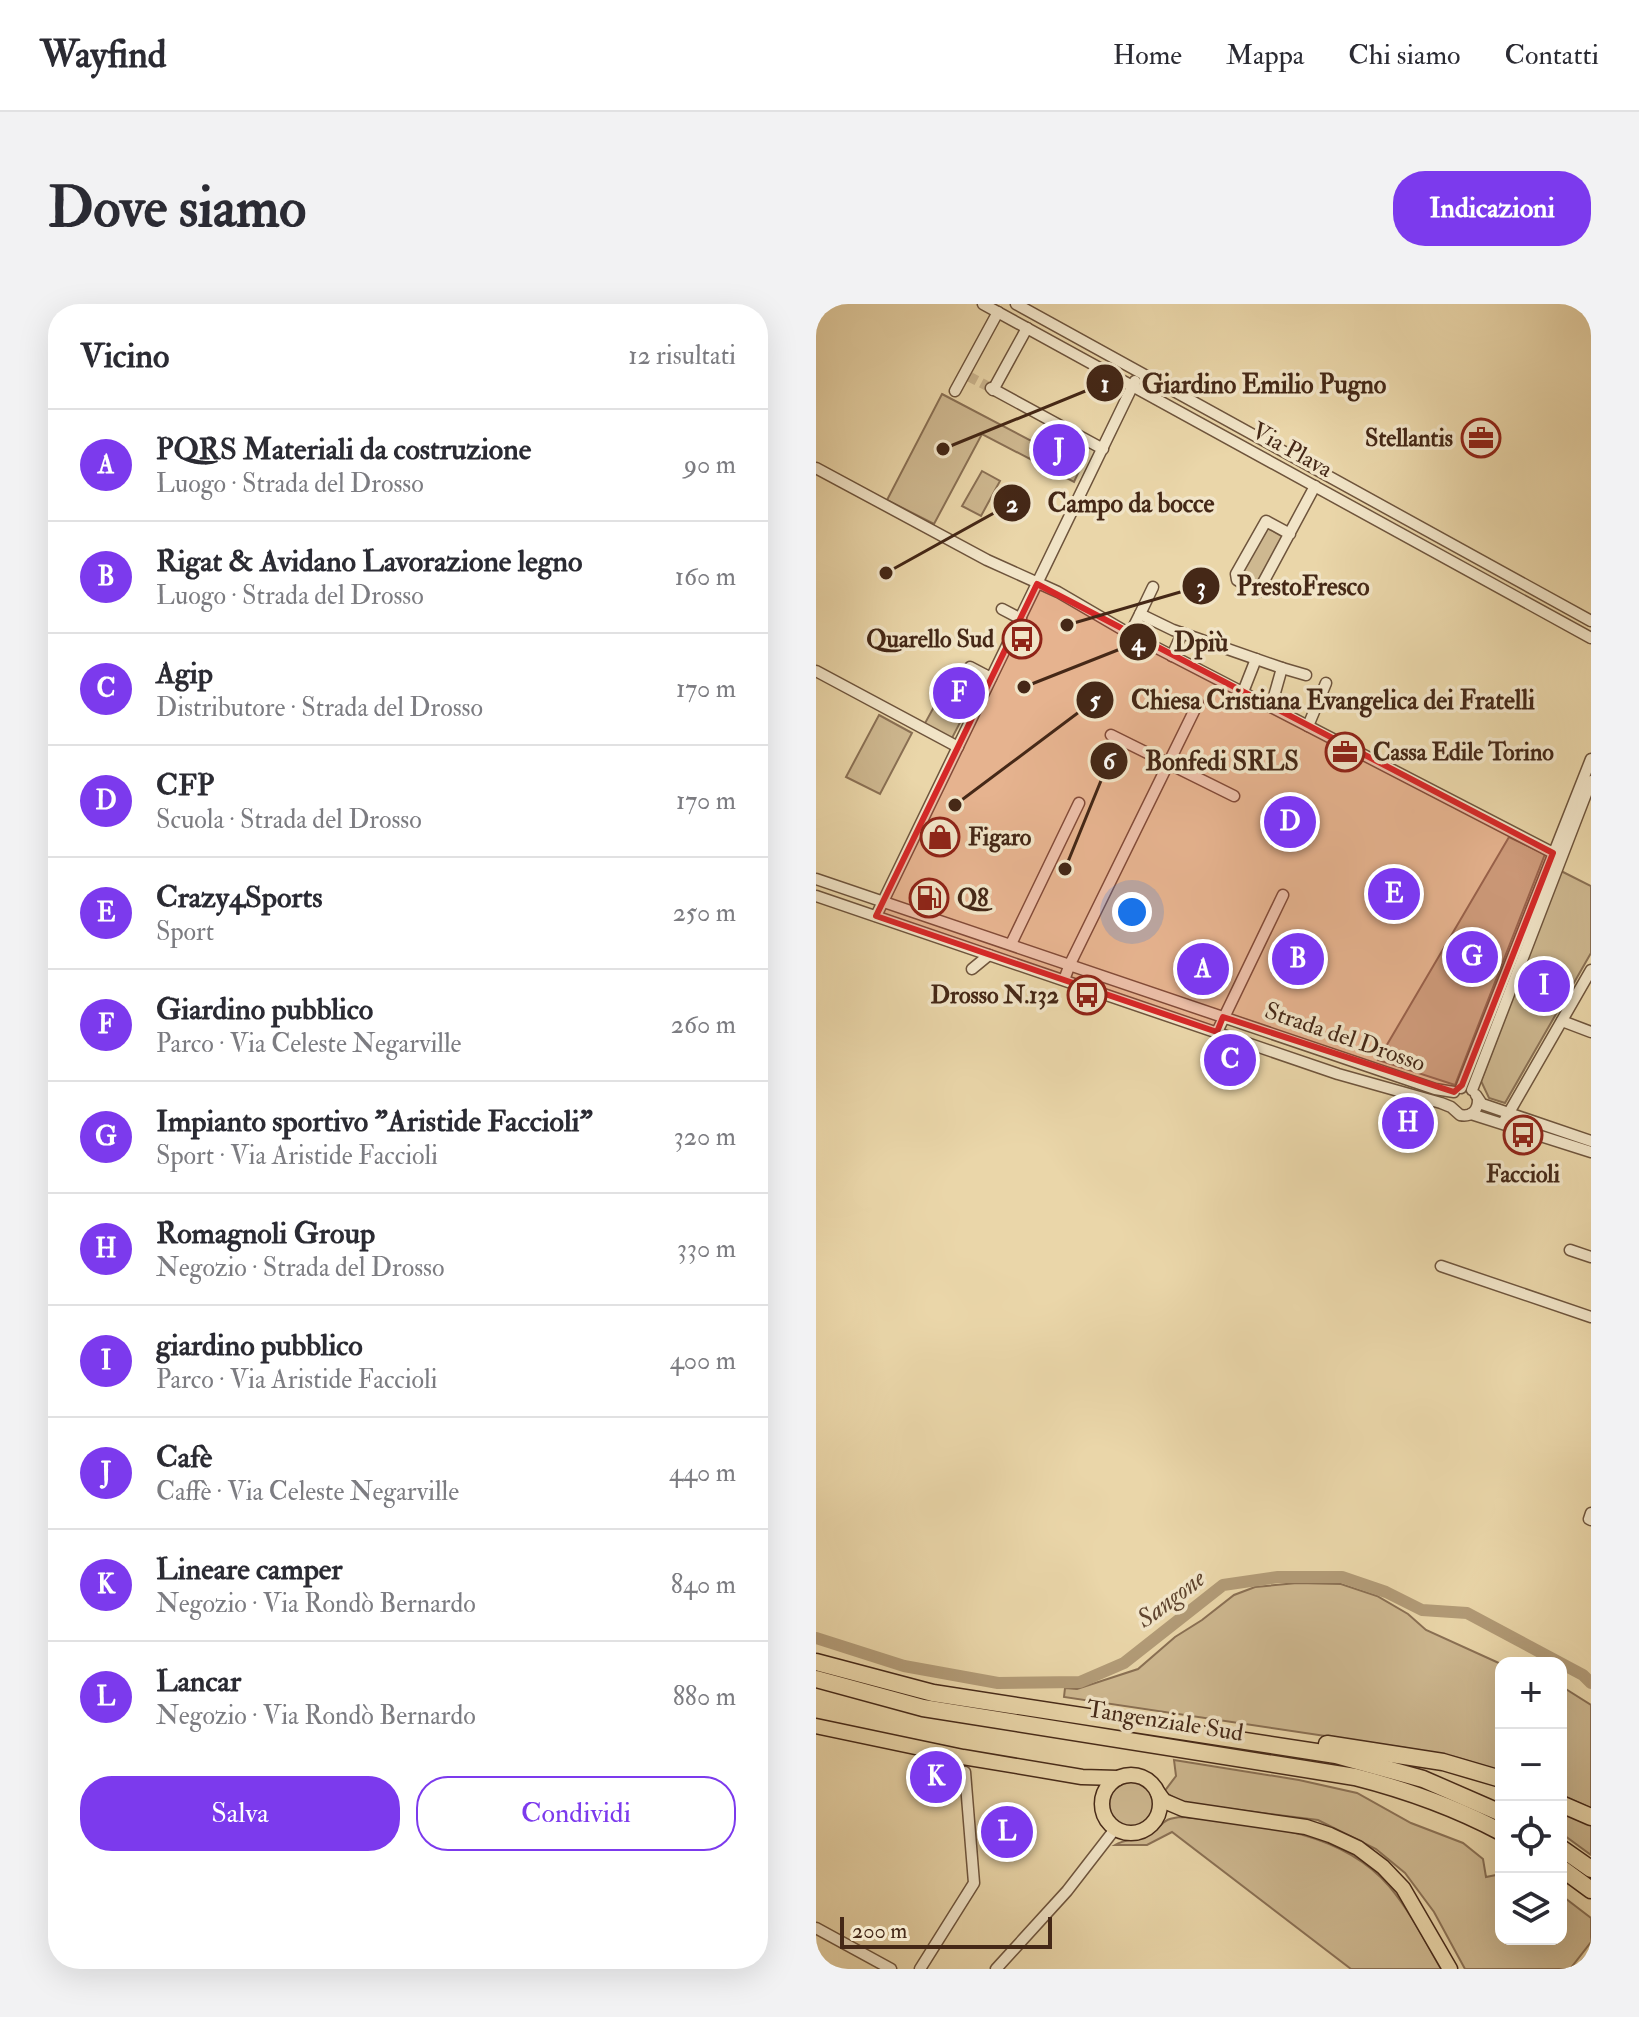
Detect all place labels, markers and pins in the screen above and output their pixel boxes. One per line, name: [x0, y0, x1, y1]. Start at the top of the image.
callout: Giardino Emilio Pugno: [1085, 358, 1402, 408]
office icon: Stellantis: [1460, 417, 1502, 459]
pin: J: [1033, 420, 1085, 480]
place label: Stellantis: [1365, 423, 1453, 454]
callout: Campo da bocce: [992, 478, 1230, 528]
callout: PrestoFresco: [1181, 561, 1386, 611]
callout: Dpiù: [1118, 617, 1244, 667]
bus stop icon: Quarello Sud: [1001, 618, 1043, 660]
place label: Quarello Sud: [866, 624, 994, 655]
pin: F: [933, 663, 985, 723]
callout: Chiesa Cristiana Evangelica dei Fratelli: [1075, 675, 1551, 725]
office icon: Cassa Edile Torino: [1324, 731, 1366, 773]
callout: Bonfedi SRLS: [1089, 736, 1315, 786]
place label: Cassa Edile Torino: [1373, 737, 1554, 768]
pin: D: [1264, 792, 1316, 852]
shop icon: Figaro: [919, 816, 961, 858]
place label: Figaro: [968, 822, 1032, 853]
pin: E: [1368, 864, 1420, 924]
fuel station icon: Q8: [908, 877, 950, 919]
place label: Q8: [957, 883, 993, 914]
pin: G: [1446, 927, 1498, 987]
pin: B: [1272, 929, 1324, 989]
pin: A: [1177, 939, 1229, 999]
pin: I: [1518, 956, 1570, 1016]
bus stop icon: Drosso N.132: [1066, 974, 1108, 1016]
place label: Drosso N.132: [931, 980, 1059, 1011]
pin: C: [1204, 1030, 1256, 1090]
pin: H: [1382, 1093, 1434, 1153]
bus stop icon: Faccioli: [1502, 1114, 1544, 1156]
place label: Faccioli: [1486, 1159, 1561, 1190]
pin: K: [910, 1747, 962, 1807]
pin: L: [981, 1802, 1033, 1862]

